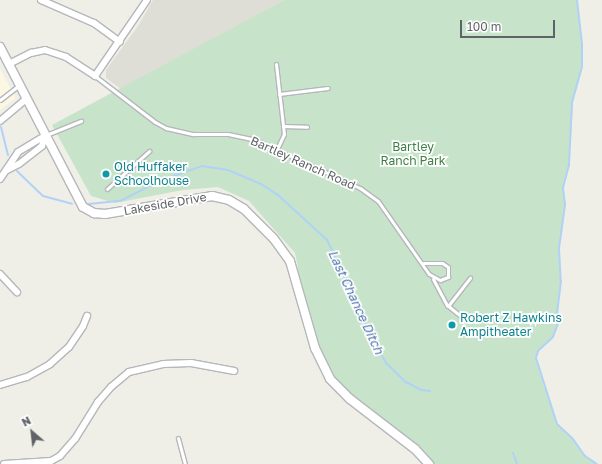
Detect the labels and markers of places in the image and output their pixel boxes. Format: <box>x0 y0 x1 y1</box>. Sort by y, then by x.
place label: Old Huffaker Schoolhouse <box>114 160 189 188</box>
marker: Old Huffaker Schoolhouse <box>101 169 111 179</box>
place label: Robert Z Hawkins Ampitheater <box>460 311 562 339</box>
marker: Robert Z Hawkins Ampitheater <box>447 320 457 330</box>

